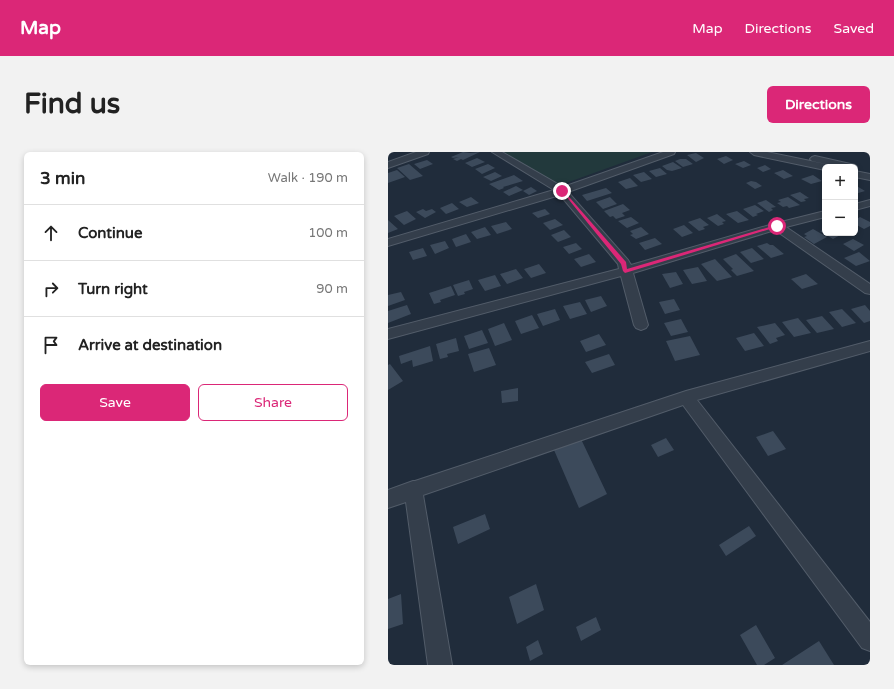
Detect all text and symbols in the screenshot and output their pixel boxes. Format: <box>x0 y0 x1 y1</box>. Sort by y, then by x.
text: Map <box>20 17 61 39</box>
text: Map <box>692 20 723 37</box>
text: Directions <box>745 20 812 37</box>
text: Saved <box>834 20 874 37</box>
button: Directions <box>767 86 870 123</box>
text: Find us <box>24 87 120 121</box>
map controls <box>822 164 858 236</box>
button: + <box>822 164 858 200</box>
text: 3 min <box>40 168 85 189</box>
text: Walk · 190 m <box>268 170 348 186</box>
route end <box>553 182 571 200</box>
button: − <box>822 200 858 236</box>
route start <box>768 217 786 235</box>
icon: ahead <box>40 222 62 244</box>
text: Continue <box>78 224 142 242</box>
text: 100 m <box>308 225 348 241</box>
icon: right <box>40 278 62 300</box>
text: Turn right <box>78 280 148 298</box>
text: 90 m <box>316 281 348 297</box>
icon: arrive <box>40 334 62 356</box>
text: Arrive at destination <box>78 336 222 354</box>
button: Save <box>40 384 190 421</box>
button: Share <box>198 384 348 421</box>

